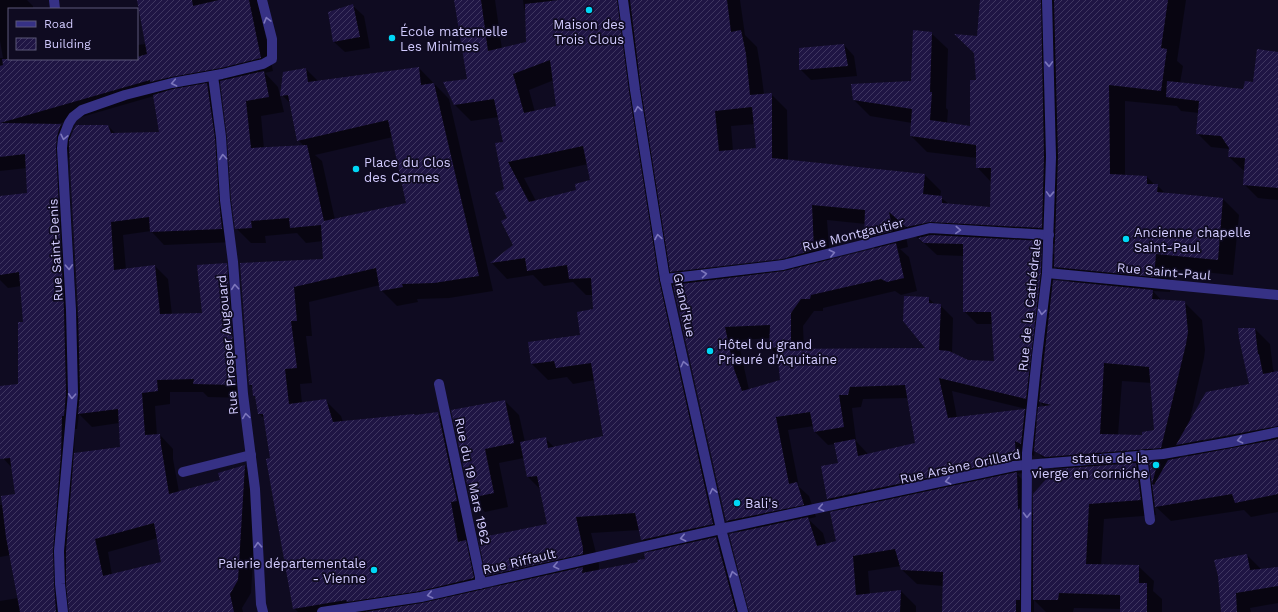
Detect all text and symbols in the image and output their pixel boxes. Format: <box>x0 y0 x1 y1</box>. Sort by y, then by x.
marker: Maison des Trois Clous <box>584 5 594 15</box>
legend <box>8 8 138 60</box>
one-way arrow <box>263 16 272 23</box>
text: Road <box>44 17 73 31</box>
place label: Maison des Trois Clous <box>553 17 625 47</box>
place label: École maternelle Les Minimes <box>400 23 508 54</box>
marker: École maternelle Les Minimes <box>387 33 397 43</box>
text: Building <box>44 37 91 51</box>
one-way arrow <box>1045 61 1054 67</box>
one-way arrow <box>171 78 178 87</box>
one-way arrow <box>634 106 643 112</box>
one-way arrow <box>60 134 68 140</box>
one-way arrow <box>218 154 227 160</box>
place label: Place du Clos des Carmes <box>364 155 451 185</box>
marker: Place du Clos des Carmes <box>351 164 361 174</box>
one-way arrow <box>1046 191 1054 197</box>
street label: Rue Saint-Denis <box>45 198 66 302</box>
street label: Rue Montgautier <box>801 215 906 254</box>
one-way arrow <box>955 225 961 234</box>
place label: Ancienne chapelle Saint-Paul <box>1134 225 1251 255</box>
one-way arrow <box>654 234 663 240</box>
marker: Ancienne chapelle Saint-Paul <box>1121 234 1131 244</box>
street label: Rue de la Cathédrale <box>1015 238 1044 372</box>
one-way arrow <box>828 249 835 258</box>
street label: Rue Saint-Paul <box>1116 260 1212 283</box>
one-way arrow <box>64 264 73 270</box>
one-way arrow <box>701 270 707 279</box>
street label: Grand'Rue <box>670 272 699 339</box>
street label: Rue Prosper Augouard <box>214 274 241 416</box>
one-way arrow <box>230 284 239 290</box>
one-way arrow <box>1038 309 1047 315</box>
place label: Hôtel du grand Prieuré d'Aquitaine <box>718 337 837 367</box>
marker: Hôtel du grand Prieuré d'Aquitaine <box>705 346 715 356</box>
one-way arrow <box>681 361 689 368</box>
one-way arrow <box>68 393 77 399</box>
one-way arrow <box>242 413 251 419</box>
street label: Rue du 19 Mars 1962 <box>452 416 493 546</box>
one-way arrow <box>1237 436 1243 444</box>
street label: Rue Arsène Orillard <box>898 446 1022 487</box>
place label: statue de la vierge en corniche <box>1032 451 1149 481</box>
marker: statue de la vierge en corniche <box>1151 460 1161 470</box>
one-way arrow <box>944 476 951 484</box>
one-way arrow <box>709 488 717 494</box>
place label: Bali's <box>745 496 778 511</box>
marker: Bali's <box>732 498 742 508</box>
one-way arrow <box>817 504 824 512</box>
one-way arrow <box>1023 512 1031 518</box>
one-way arrow <box>680 533 686 541</box>
one-way arrow <box>254 542 263 548</box>
street label: Rue Riffault <box>481 546 558 577</box>
place label: Paierie départementale - Vienne <box>218 556 366 586</box>
one-way arrow <box>553 562 560 570</box>
marker: Paierie départementale - Vienne <box>369 565 379 575</box>
one-way arrow <box>729 571 738 578</box>
one-way arrow <box>426 590 433 598</box>

